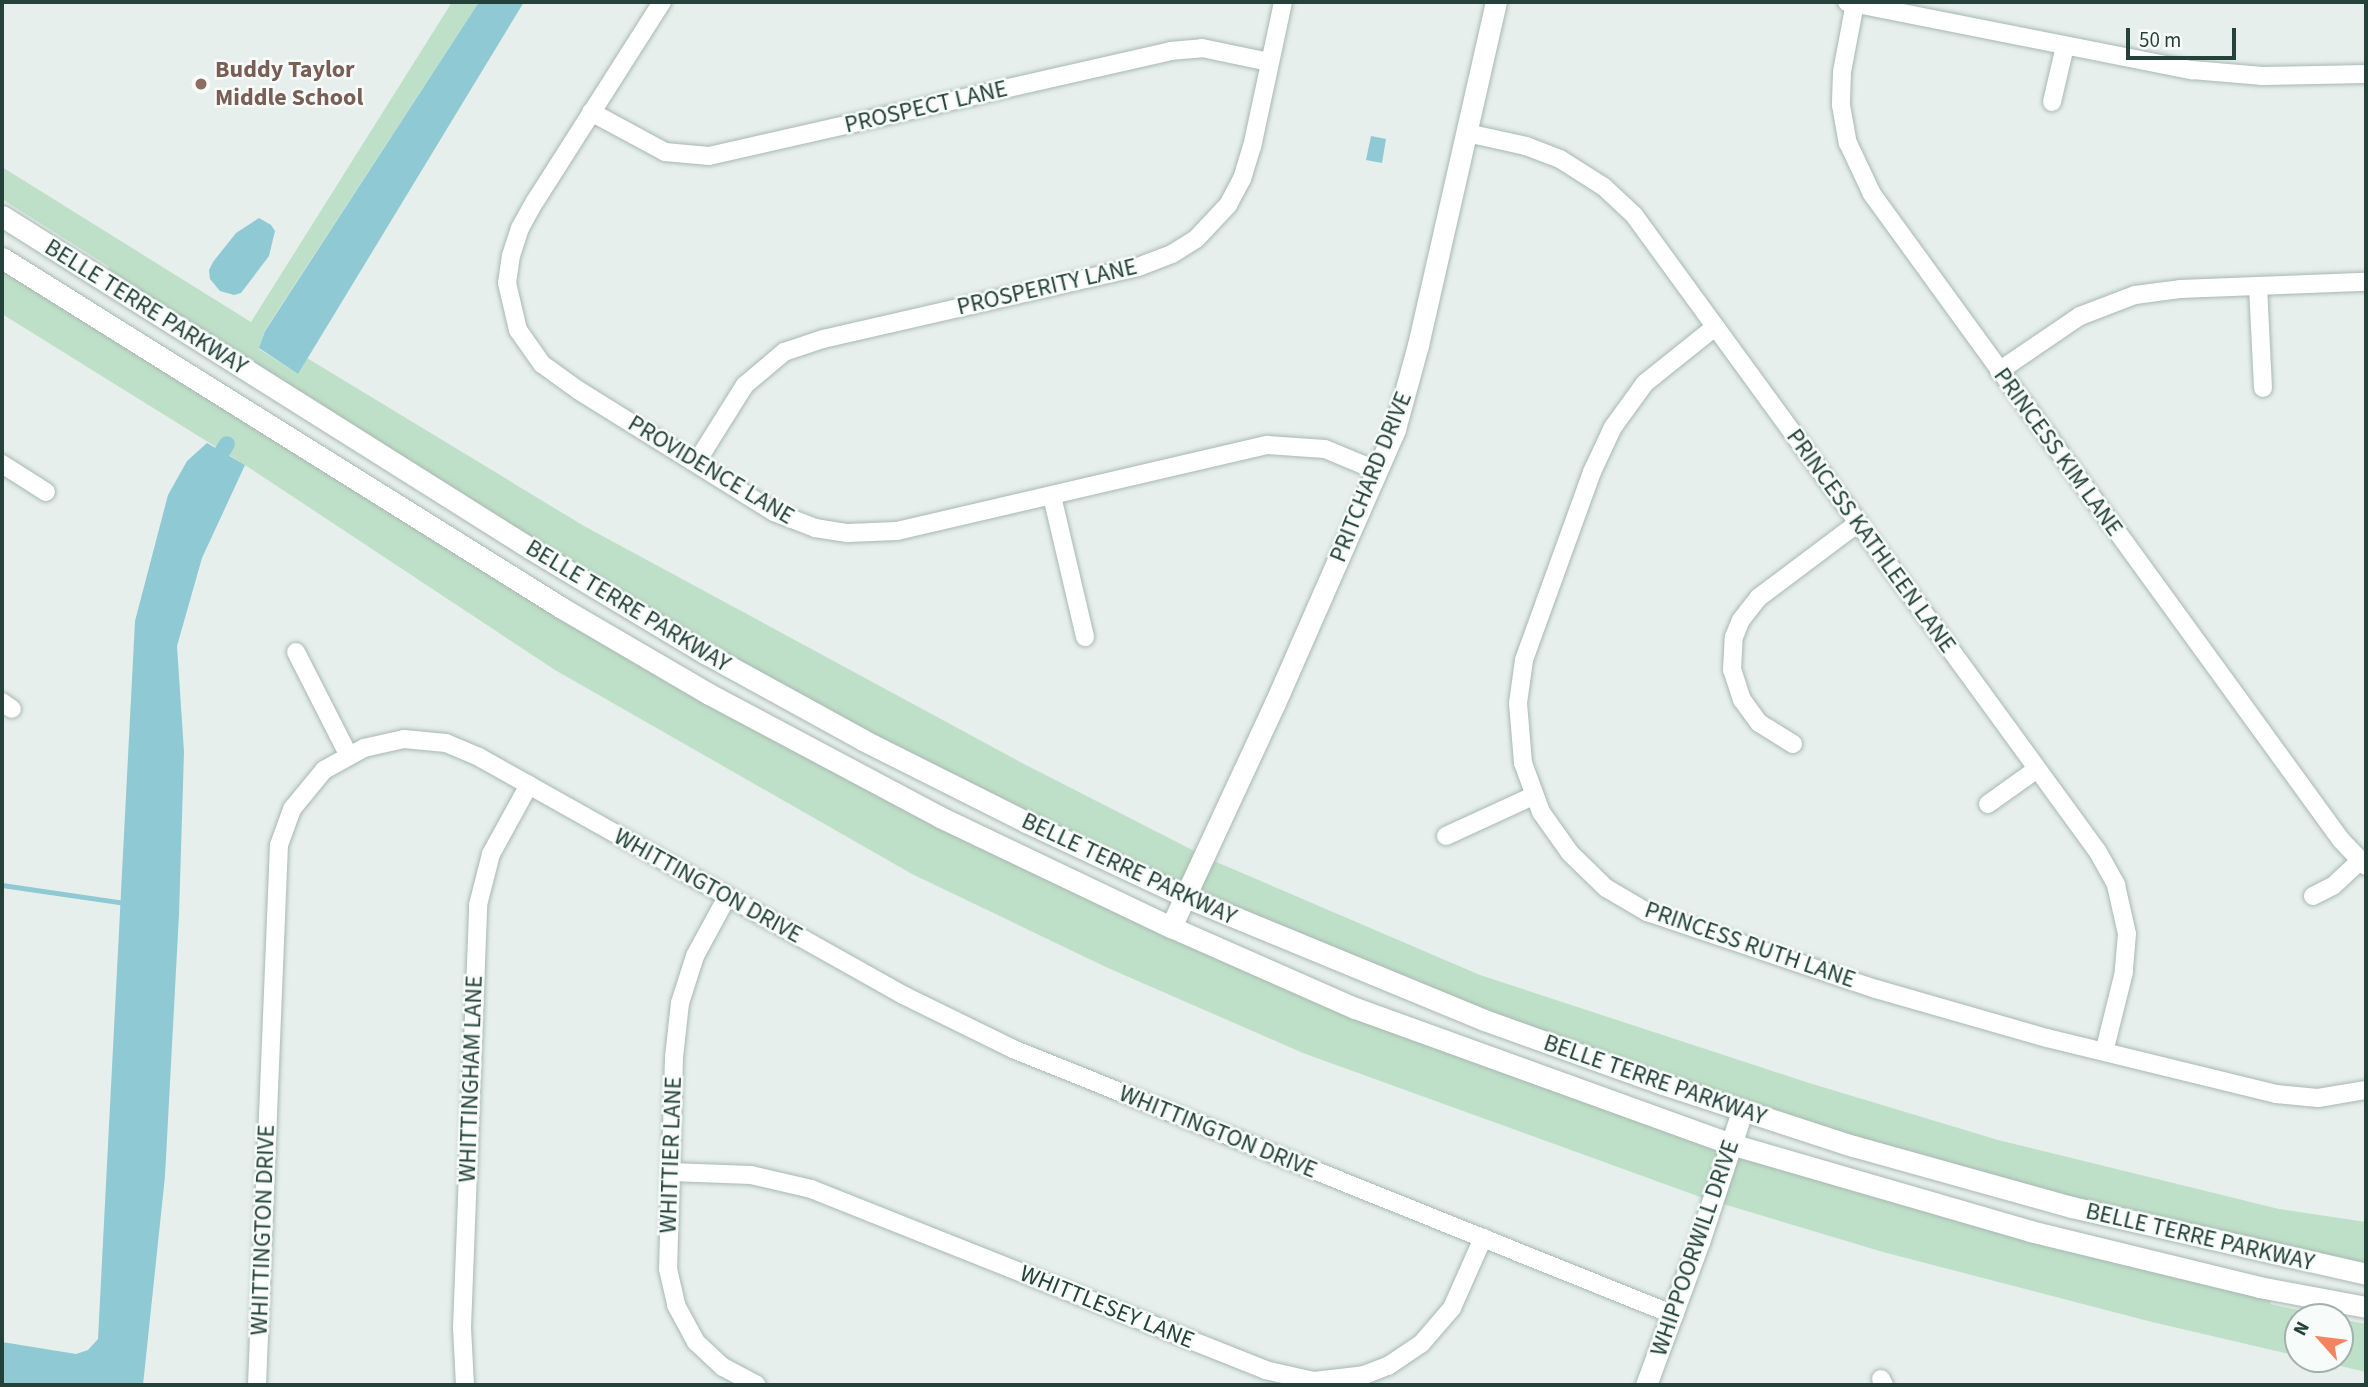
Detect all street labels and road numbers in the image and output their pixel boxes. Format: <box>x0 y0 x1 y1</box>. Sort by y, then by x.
street label: PROSPECT LANE <box>842 74 1010 140</box>
street label: BELLE TERRE PARKWAY <box>39 233 253 381</box>
street label: PROSPERITY LANE <box>954 252 1140 322</box>
street label: PRINCESS KIM LANE <box>1987 362 2129 542</box>
street label: PRITCHARD DRIVE <box>1324 388 1418 566</box>
street label: PROVIDENCE LANE <box>623 409 799 531</box>
street label: PRINCESS KATHLEEN LANE <box>1780 423 1962 659</box>
street label: BELLE TERRE PARKWAY <box>520 533 736 679</box>
street label: BELLE TERRE PARKWAY <box>1017 807 1241 931</box>
street label: WHITTINGTON DRIVE <box>609 822 807 950</box>
street label: PRINCESS RUTH LANE <box>1641 895 1859 995</box>
street label: WHITTINGHAM LANE <box>453 975 489 1183</box>
street label: BELLE TERRE PARKWAY <box>1540 1028 1770 1132</box>
street label: WHITTIER LANE <box>654 1076 688 1234</box>
street label: WHITTINGTON DRIVE <box>1115 1079 1321 1185</box>
street label: WHITTINGTON DRIVE <box>245 1124 281 1336</box>
street label: WHIPPOORWILL DRIVE <box>1644 1136 1746 1360</box>
street label: BELLE TERRE PARKWAY <box>2083 1197 2317 1277</box>
street label: WHITTLESEY LANE <box>1016 1259 1198 1355</box>

